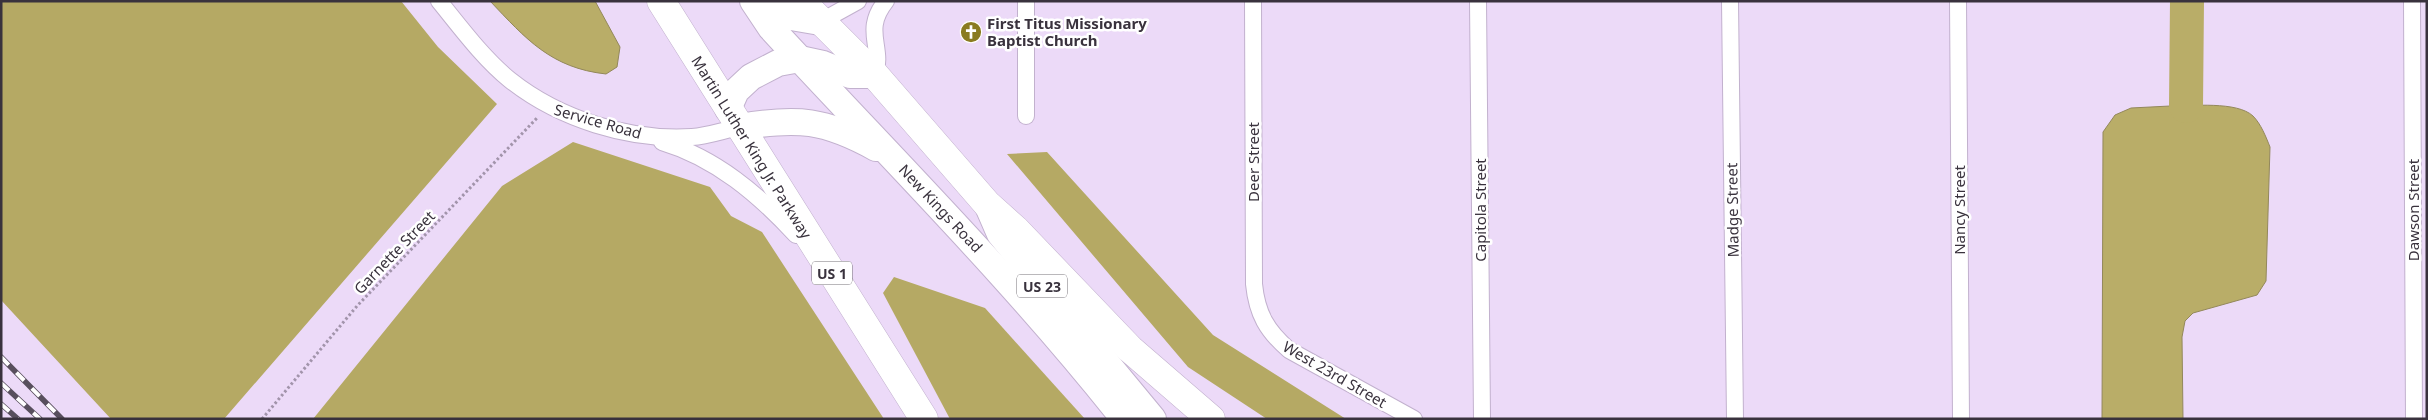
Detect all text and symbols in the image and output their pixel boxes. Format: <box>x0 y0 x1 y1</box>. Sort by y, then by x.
place label: First Titus Missionary Baptist Church <box>987 13 1147 50</box>
church icon: First Titus Missionary Baptist Church <box>959 20 983 44</box>
street label: Martin Luther King Jr. Parkway <box>687 52 817 242</box>
street label: Service Road <box>552 99 644 143</box>
street label: Deer Street <box>1243 121 1263 202</box>
street label: Capitola Street <box>1470 158 1490 262</box>
street label: Dawson Street <box>2403 158 2423 261</box>
street label: New Kings Road <box>895 159 987 257</box>
street label: Madge Street <box>1721 162 1743 258</box>
street label: Nancy Street <box>1949 165 1969 255</box>
street label: Garnette Street <box>349 206 439 298</box>
road number: US 1 <box>812 262 852 284</box>
road number: US 23 <box>1017 274 1067 298</box>
street label: West 23rd Street <box>1279 336 1391 412</box>

